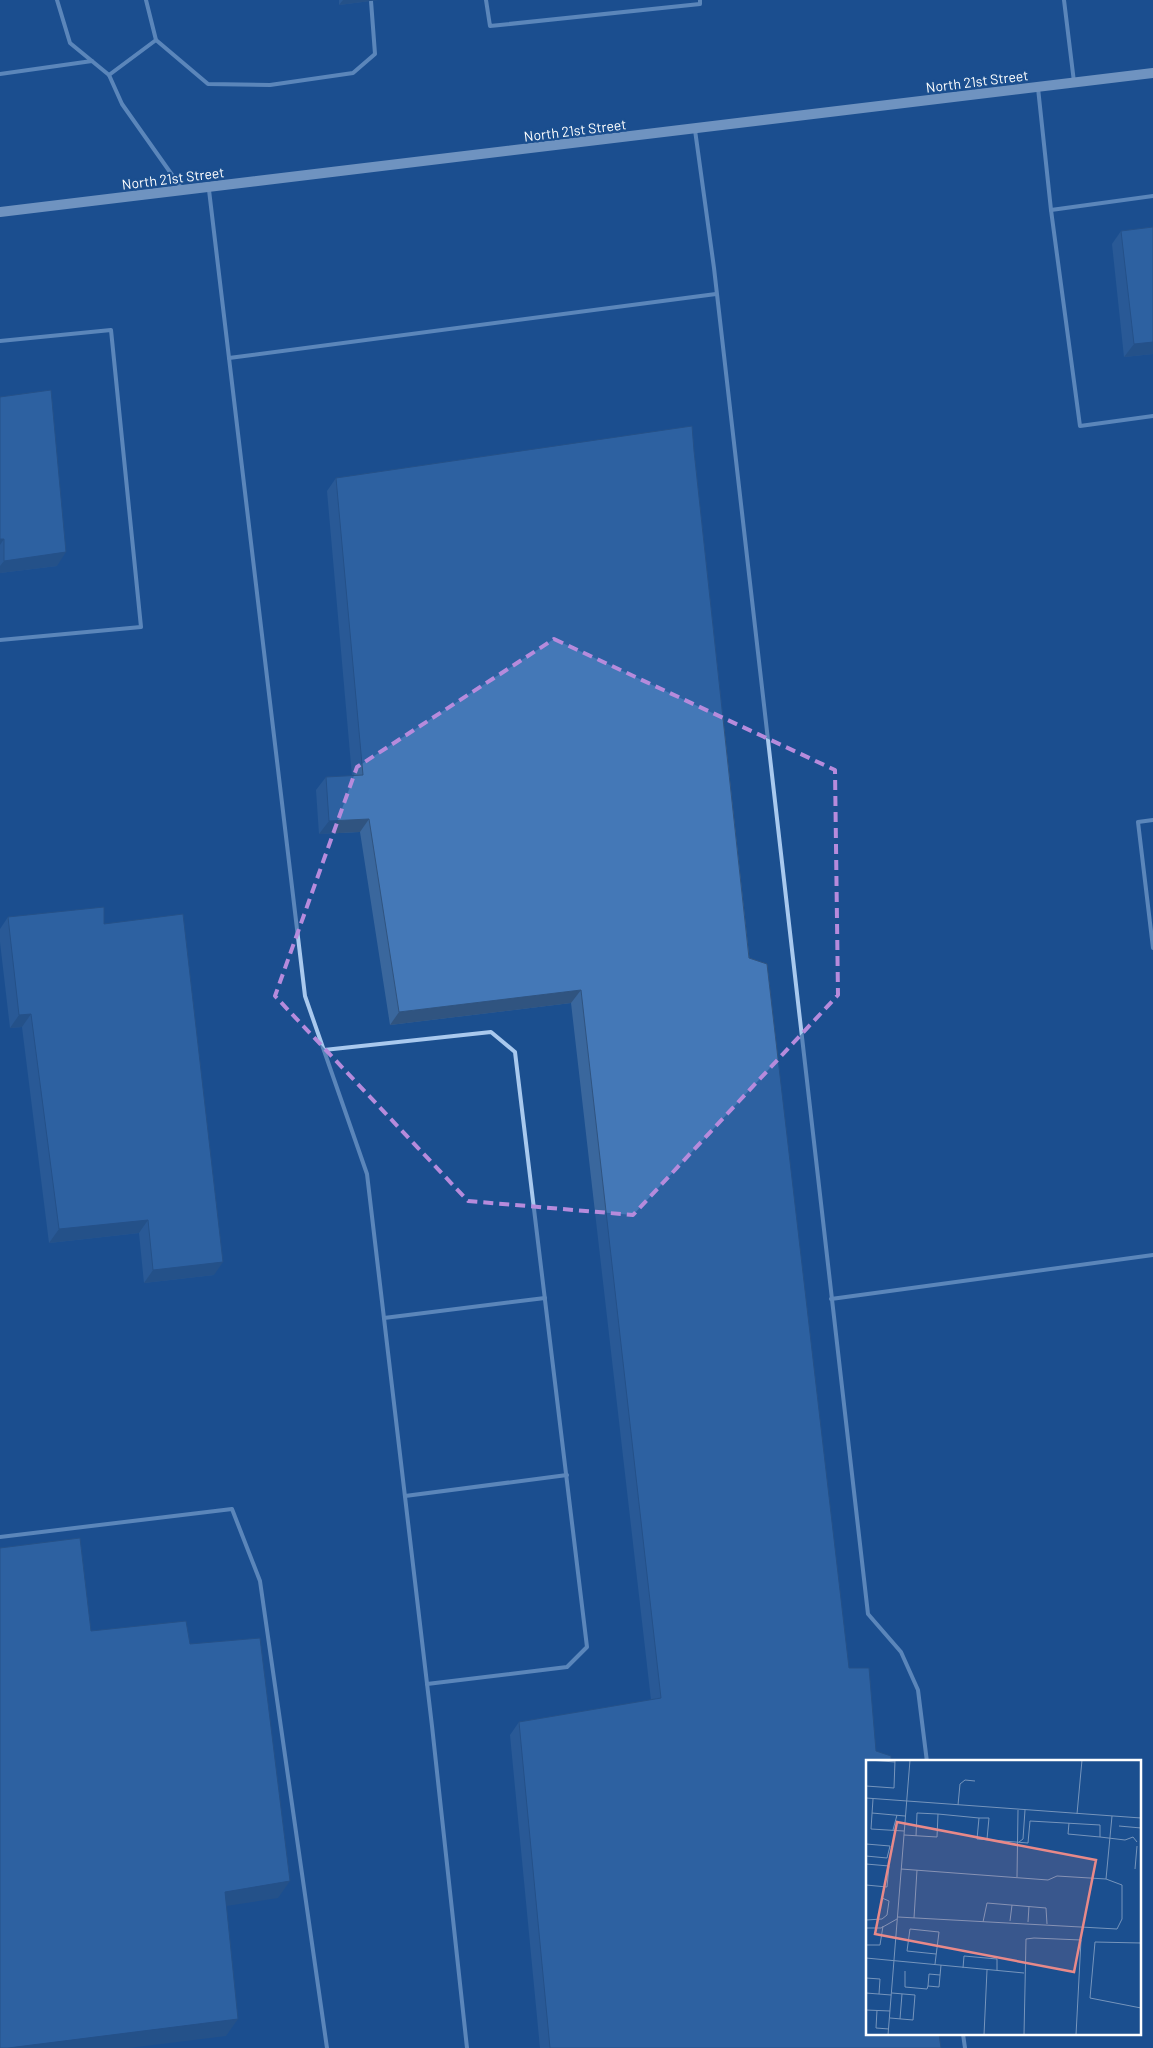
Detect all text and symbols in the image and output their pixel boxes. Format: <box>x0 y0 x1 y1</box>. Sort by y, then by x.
street label: North 21st Street <box>925 66 1029 96</box>
street label: North 21st Street <box>523 115 627 145</box>
street label: North 21st Street <box>121 163 225 193</box>
inset map <box>866 1760 1140 2036</box>

